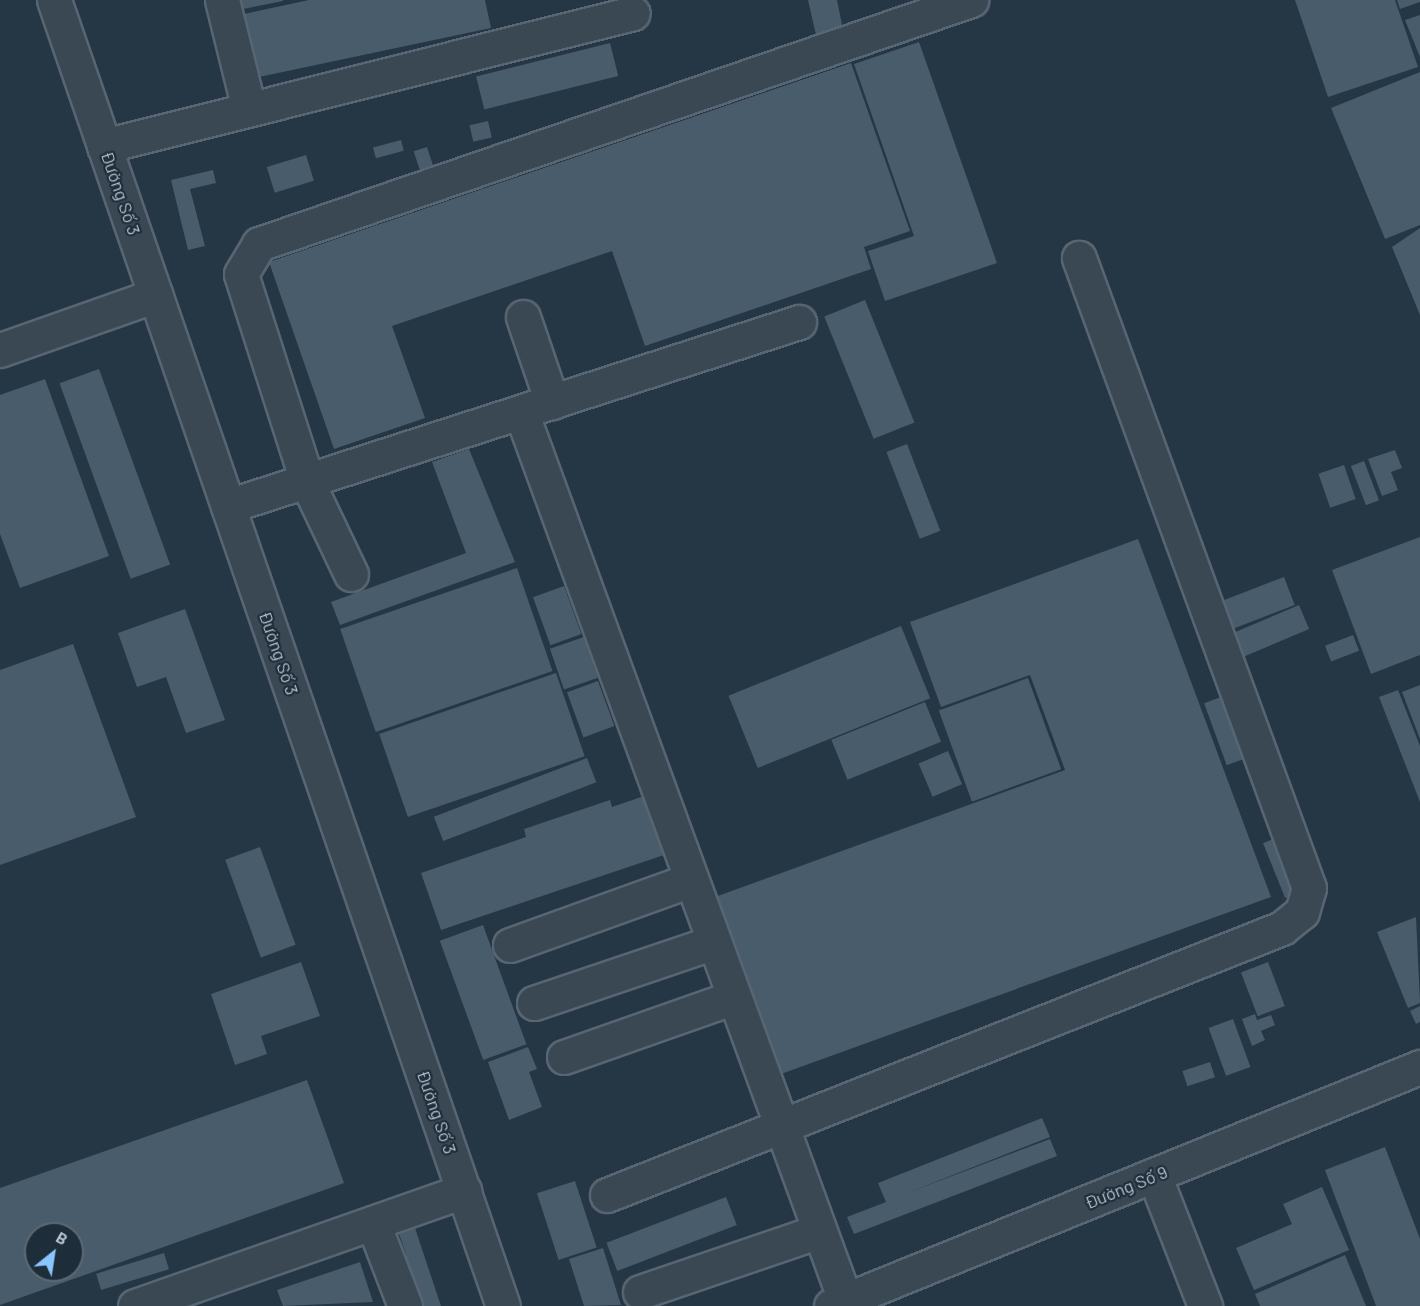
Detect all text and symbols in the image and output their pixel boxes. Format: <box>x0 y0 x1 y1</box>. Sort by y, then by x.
street label: Đường Số 3 <box>97 148 145 238</box>
street label: Đường Số 3 <box>255 608 303 698</box>
street label: Đường Số 3 <box>413 1067 461 1157</box>
street label: Đường Số 9 <box>1081 1161 1171 1213</box>
north arrow <box>24 1222 84 1282</box>
text: B <box>53 1227 71 1248</box>

